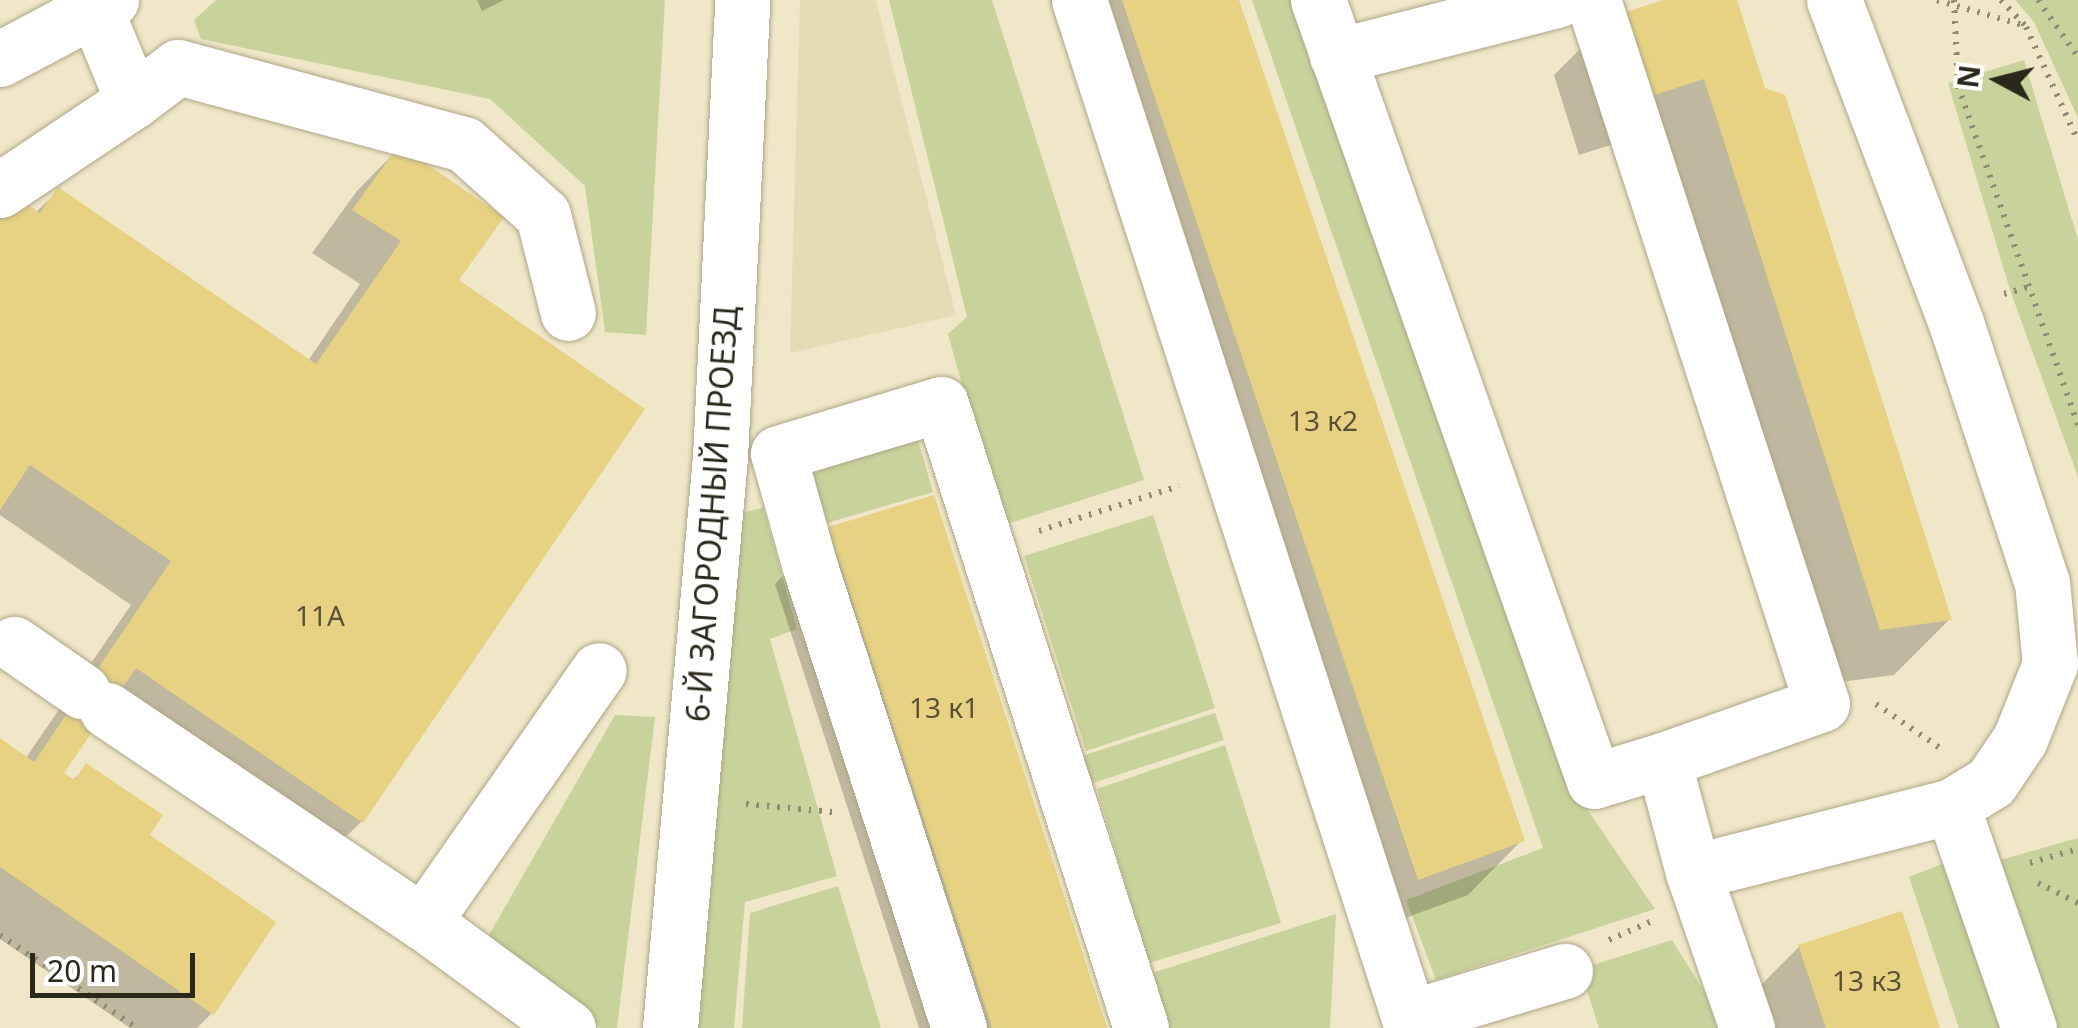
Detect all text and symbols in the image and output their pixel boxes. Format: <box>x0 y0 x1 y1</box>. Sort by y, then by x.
north arrow <box>1948 30 2048 130</box>
text: N <box>1948 63 1988 90</box>
street label: 6-Й ЗАГОРОДНЫЙ ПРОЕЗД <box>678 305 746 723</box>
house number: 13 к2 <box>1288 403 1358 437</box>
house number: 11А <box>295 598 345 632</box>
house number: 13 к1 <box>909 690 979 724</box>
scale bar <box>35 933 200 995</box>
text: 20 m <box>47 950 117 991</box>
house number: 13 к3 <box>1832 963 1902 997</box>

